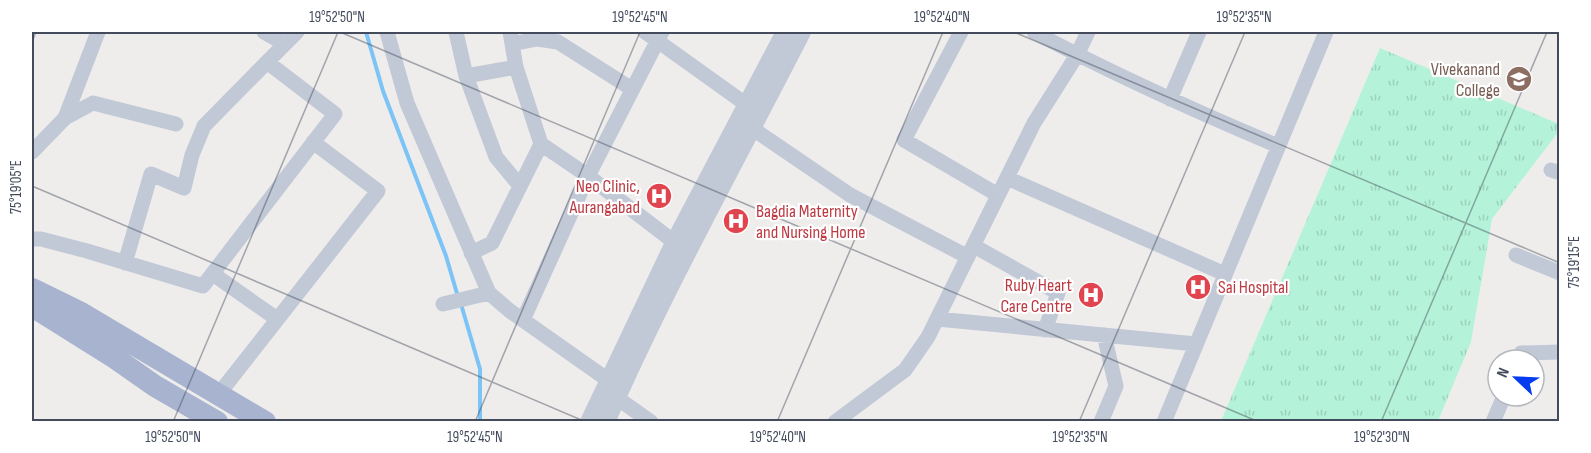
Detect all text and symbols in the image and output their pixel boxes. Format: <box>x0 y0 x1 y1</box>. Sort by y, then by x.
text: 19°52'50"N <box>309 8 365 27</box>
text: 19°52'45"N <box>612 8 668 27</box>
text: 19°52'40"N <box>914 8 970 27</box>
text: 19°52'35"N <box>1216 8 1272 27</box>
place label: Vivekanand College <box>1431 59 1500 101</box>
school or university icon: Vivekanand College <box>1504 64 1534 94</box>
text: 75°19'05"E <box>7 160 26 214</box>
place label: Neo Clinic, Aurangabad <box>568 176 640 218</box>
hospital icon: Neo Clinic, Aurangabad <box>644 181 674 211</box>
place label: Bagdia Maternity and Nursing Home <box>756 201 866 243</box>
hospital icon: Bagdia Maternity and Nursing Home <box>721 206 751 236</box>
text: 75°19'15"E <box>1565 236 1584 288</box>
hospital icon: Sai Hospital <box>1183 272 1213 302</box>
place label: Ruby Heart Care Centre <box>1000 275 1072 317</box>
place label: Sai Hospital <box>1218 277 1288 298</box>
hospital icon: Ruby Heart Care Centre <box>1076 280 1106 310</box>
north arrow <box>1486 348 1546 408</box>
text: N <box>1493 365 1514 380</box>
text: 19°52'50"N <box>145 428 201 447</box>
text: 19°52'45"N <box>447 428 503 447</box>
text: 19°52'40"N <box>750 428 806 447</box>
text: 19°52'35"N <box>1052 428 1108 447</box>
text: 19°52'30"N <box>1354 428 1410 447</box>

